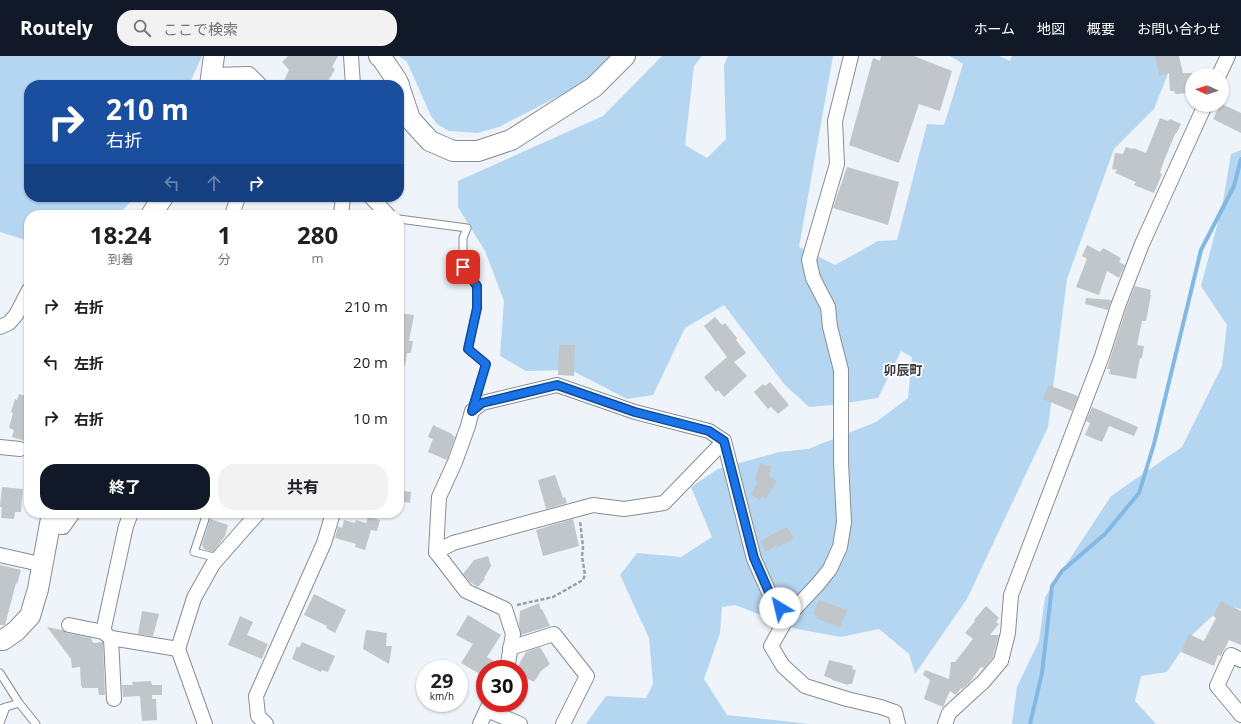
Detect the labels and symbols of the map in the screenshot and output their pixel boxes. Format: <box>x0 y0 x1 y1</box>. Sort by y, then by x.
north arrow <box>1185 68 1229 112</box>
pin <box>446 250 480 284</box>
district label: 卯辰町 <box>883 361 923 379</box>
position arrow <box>759 587 801 629</box>
speed limit sign: 30 <box>476 660 528 712</box>

